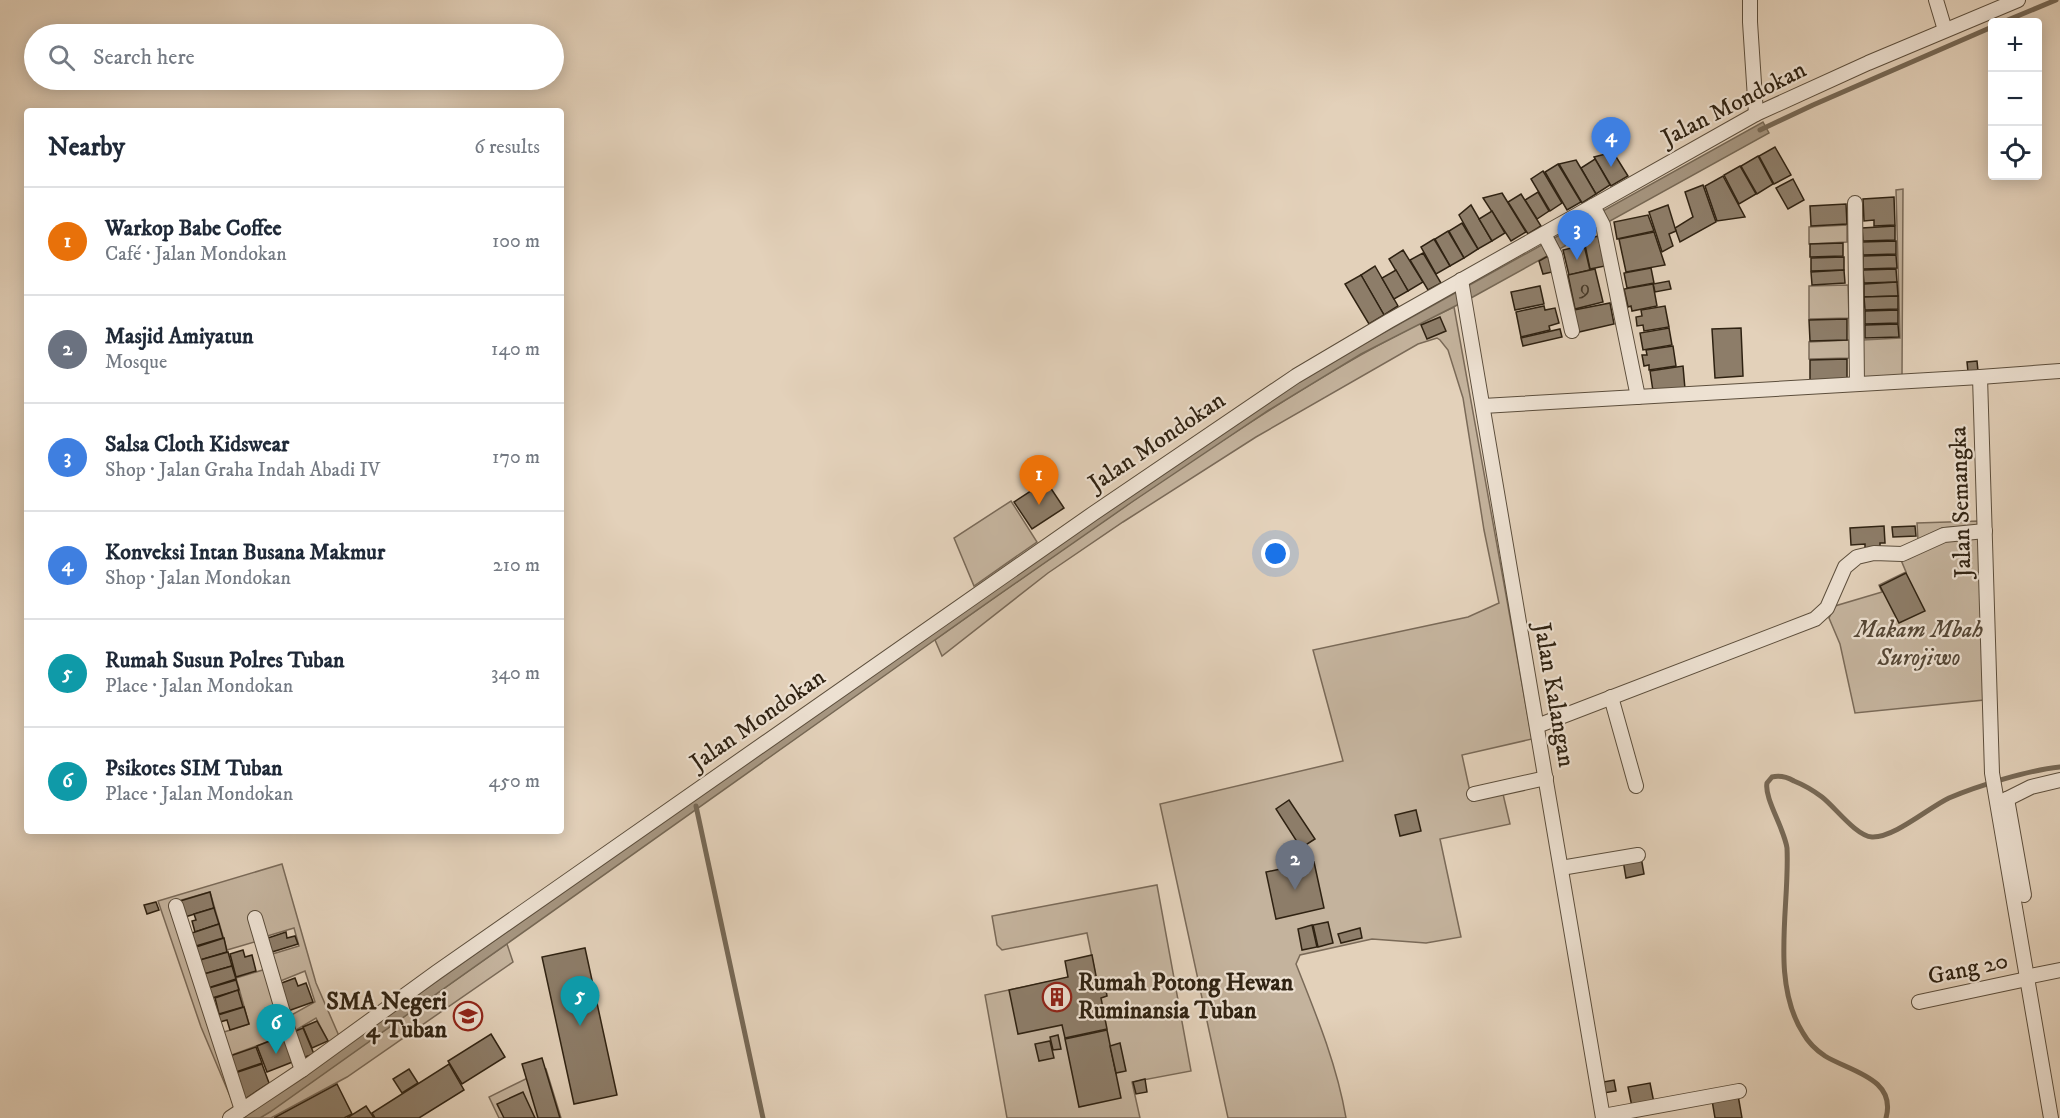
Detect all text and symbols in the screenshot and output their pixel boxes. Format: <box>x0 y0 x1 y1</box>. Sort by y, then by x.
map controls <box>1988 18 2042 180</box>
button: + <box>1988 18 2042 72</box>
search box <box>24 24 564 90</box>
icon: search <box>45 41 78 74</box>
text: Search here <box>93 44 195 71</box>
street label: Jalan Mondokan <box>1655 54 1812 154</box>
button: − <box>1988 72 2042 126</box>
pin: 4 <box>1592 118 1630 167</box>
button: locate <box>1988 126 2042 180</box>
text: Nearby <box>48 131 125 164</box>
text: 6 results <box>474 135 540 160</box>
pin: 3 <box>1558 210 1596 260</box>
text: Warkop Babe Coffee <box>105 215 282 242</box>
text: 1 <box>64 229 71 254</box>
text: 100 m <box>492 229 540 254</box>
text: Café · Jalan Mondokan <box>105 242 287 267</box>
house number: 9 <box>1579 276 1590 302</box>
text: Masjid Amiyatun <box>105 323 254 350</box>
text: 2 <box>63 337 72 362</box>
text: 140 m <box>491 337 540 362</box>
text: Mosque <box>105 350 167 375</box>
street label: Jalan Mondokan <box>1081 385 1231 500</box>
street label: Jalan Semangka <box>1943 425 1979 580</box>
text: Salsa Cloth Kidswear <box>105 431 289 458</box>
text: 3 <box>64 445 71 470</box>
text: 170 m <box>492 445 540 470</box>
pin: 1 <box>1020 456 1058 505</box>
text: Shop · Jalan Graha Indah Abadi IV <box>105 458 380 483</box>
text: Konveksi Intan Busana Makmur <box>105 539 385 566</box>
your location <box>1261 539 1290 568</box>
text: 4 <box>62 553 73 578</box>
text: 210 m <box>493 553 540 578</box>
text: Shop · Jalan Mondokan <box>105 566 291 591</box>
park label: Makam Mbah Surojiwo <box>1853 615 1983 673</box>
street label: Jalan Kalangan <box>1526 619 1582 770</box>
text: Rumah Susun Polres Tuban <box>105 647 344 674</box>
text: 5 <box>63 661 72 686</box>
text: 340 m <box>491 661 540 686</box>
street label: Jalan Mondokan <box>683 662 832 779</box>
text: Place · Jalan Mondokan <box>105 674 293 699</box>
text: Psikotes SIM Tuban <box>105 755 282 782</box>
text: 6 <box>62 769 73 794</box>
text: 450 m <box>489 769 540 794</box>
text: Place · Jalan Mondokan <box>105 782 293 807</box>
pin: 2 <box>1276 840 1314 890</box>
street label: Gang 20 <box>1925 946 2011 992</box>
place label: Rumah Potong Hewan Ruminansia Tuban <box>1078 968 1294 1026</box>
pin: 5 <box>560 976 600 1026</box>
building icon: Rumah Potong Hewan Ruminansia Tuban <box>1041 981 1073 1013</box>
place label: SMA Negeri 4 Tuban <box>326 987 447 1045</box>
school or university icon: SMA Negeri 4 Tuban <box>452 1000 484 1032</box>
pin: 6 <box>256 1004 296 1054</box>

